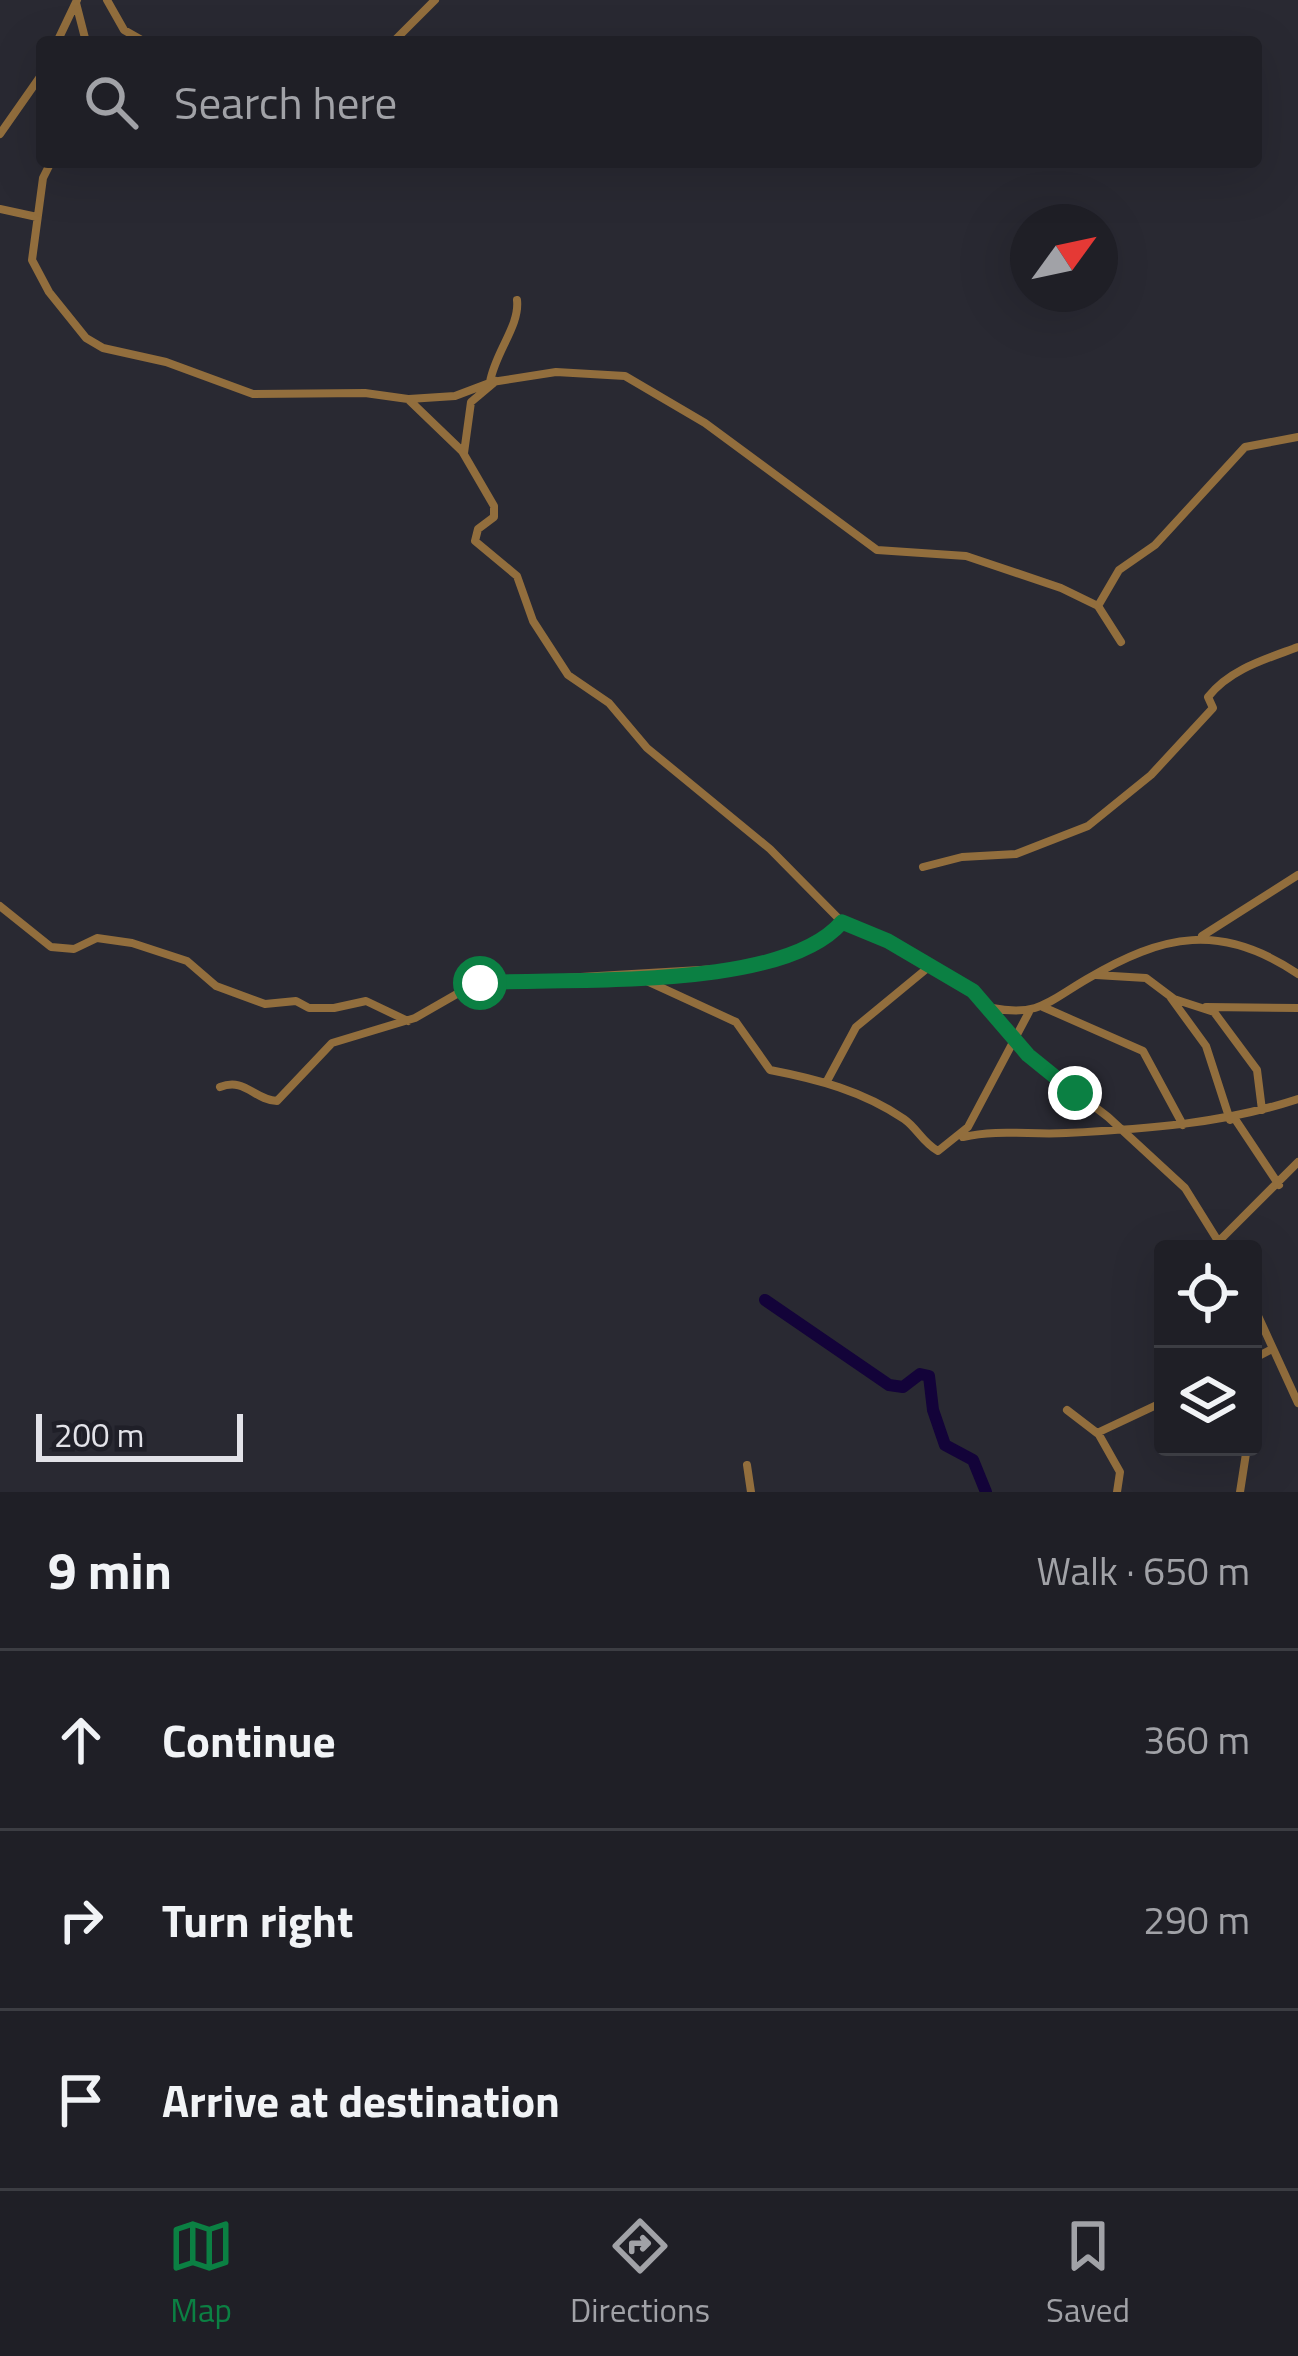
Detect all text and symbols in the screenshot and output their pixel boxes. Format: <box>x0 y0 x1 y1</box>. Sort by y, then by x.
search box <box>36 36 1262 168</box>
text: Search here <box>174 68 397 136</box>
icon: search <box>78 69 144 135</box>
north arrow <box>1010 204 1118 312</box>
route start <box>453 956 507 1010</box>
route end <box>1048 1066 1102 1120</box>
map controls <box>1154 1240 1262 1456</box>
button: locate <box>1154 1240 1262 1348</box>
button: layers <box>1154 1348 1262 1456</box>
scale bar <box>36 1408 243 1461</box>
text: 200 m <box>54 1410 144 1460</box>
text: 9 min <box>48 1531 172 1609</box>
text: Walk · 650 m <box>1036 1541 1250 1600</box>
text: Continue <box>162 1706 336 1774</box>
icon: ahead <box>48 1707 114 1773</box>
text: 360 m <box>1143 1710 1250 1769</box>
text: Turn right <box>162 1886 353 1954</box>
icon: right <box>48 1887 114 1953</box>
text: 290 m <box>1143 1890 1250 1949</box>
text: Arrive at destination <box>162 2066 560 2134</box>
icon: arrive <box>48 2067 114 2133</box>
tab: Map <box>168 2213 234 2335</box>
tab: Directions <box>570 2213 710 2335</box>
tab: Saved <box>1046 2213 1130 2335</box>

